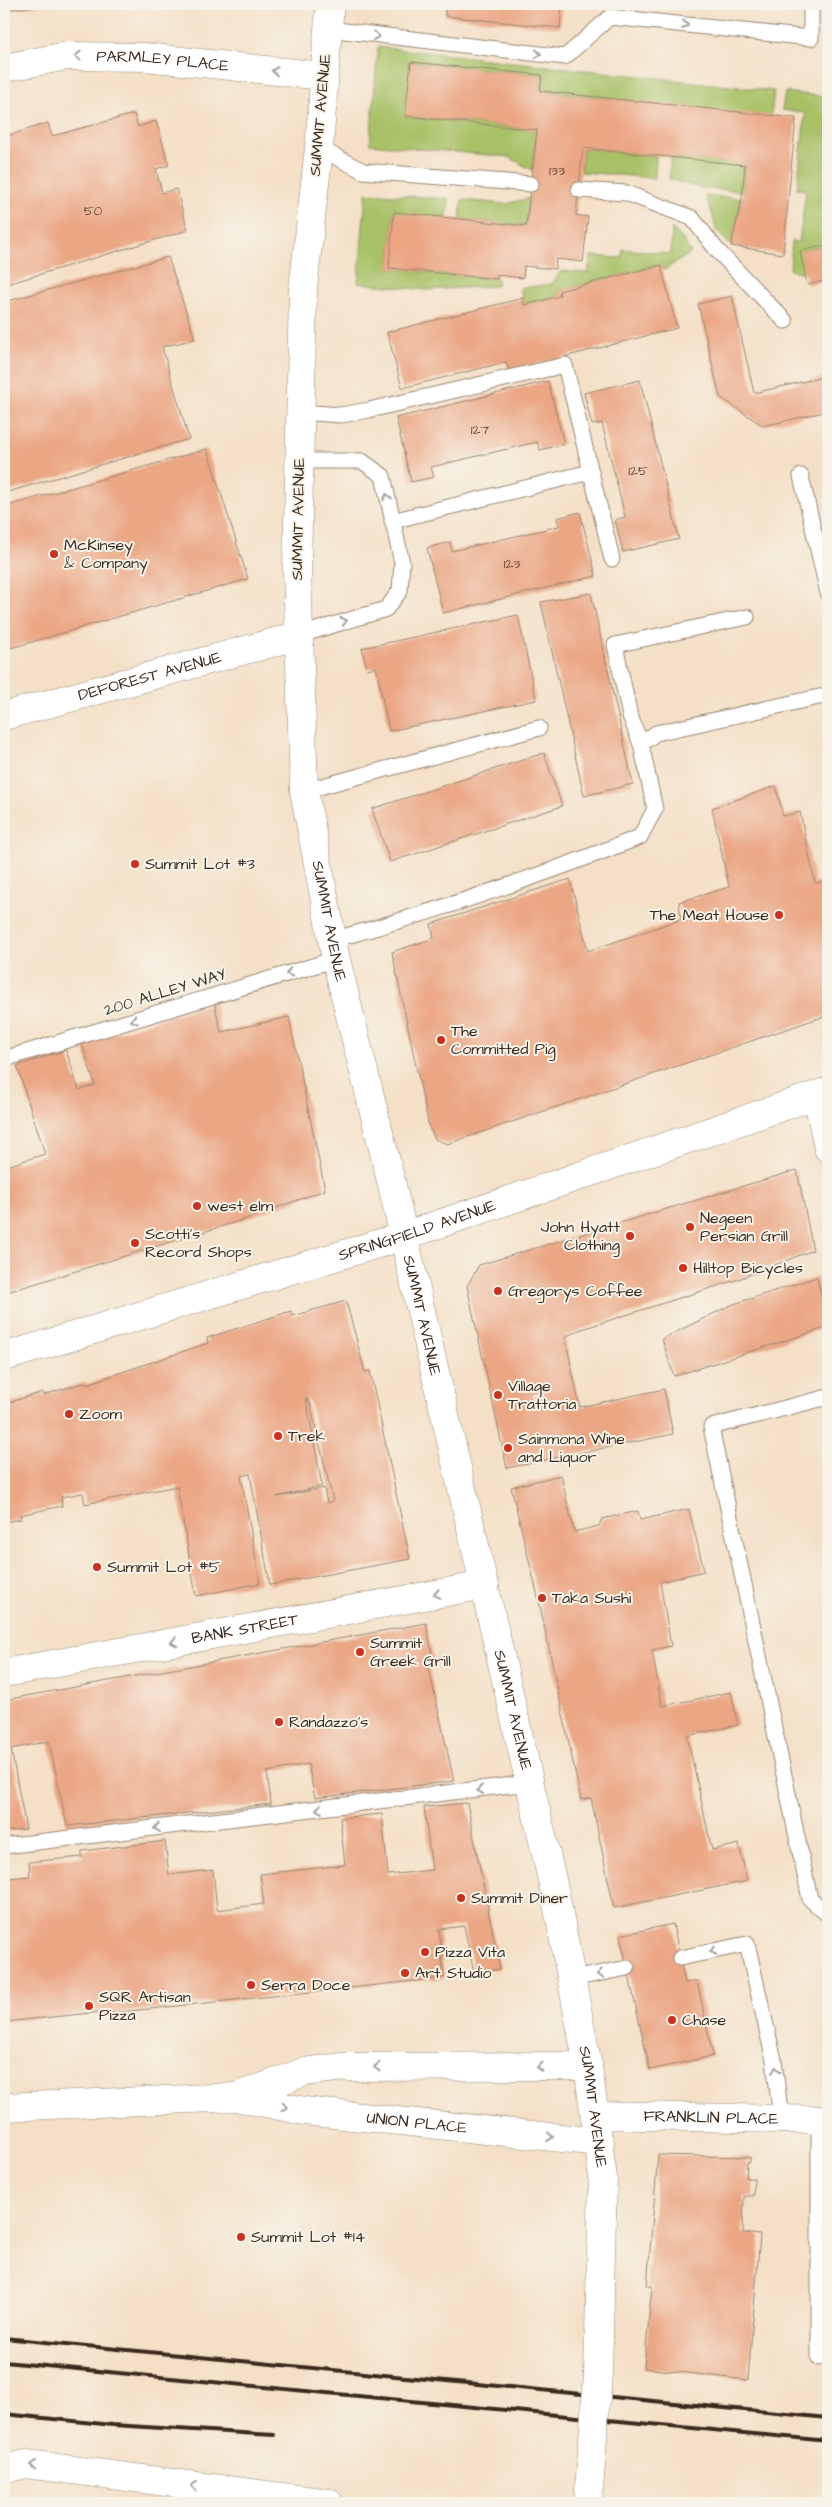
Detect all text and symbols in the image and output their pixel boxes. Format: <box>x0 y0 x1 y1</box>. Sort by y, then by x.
one-way arrow <box>681 19 689 30</box>
one-way arrow <box>372 30 380 41</box>
street label: PARMLEY PLACE <box>96 45 231 77</box>
one-way arrow <box>534 48 542 59</box>
one-way arrow <box>74 51 82 61</box>
street label: SUMMIT AVENUE <box>304 52 336 177</box>
one-way arrow <box>270 66 278 77</box>
house number: 133 <box>549 161 565 181</box>
house number: 50 <box>84 201 103 221</box>
house number: 127 <box>471 420 490 440</box>
street label: SUMMIT AVENUE <box>286 457 310 581</box>
house number: 125 <box>628 461 648 481</box>
one-way arrow <box>382 493 393 502</box>
place label: McKinsey & Company <box>64 534 148 575</box>
marker: McKinsey & Company <box>48 548 60 560</box>
house number: 123 <box>504 554 520 574</box>
one-way arrow <box>339 617 347 627</box>
street label: DEFOREST AVENUE <box>76 646 224 706</box>
place label: Summit Lot #3 <box>145 853 255 875</box>
marker: Summit Lot #3 <box>129 858 141 870</box>
street label: SUMMIT AVENUE <box>307 859 352 984</box>
place label: The Meat House <box>650 904 769 926</box>
marker: The Meat House <box>773 909 785 921</box>
street label: 200 ALLEY WAY <box>101 963 229 1021</box>
one-way arrow <box>286 967 294 977</box>
one-way arrow <box>130 1014 138 1024</box>
place label: The Committed Pig <box>451 1020 556 1061</box>
marker: The Committed Pig <box>435 1034 447 1046</box>
street label: SPRINGFIELD AVENUE <box>336 1194 499 1266</box>
place label: west elm <box>207 1195 274 1217</box>
marker: west elm <box>191 1200 203 1212</box>
place label: Negeen Persian Grill <box>700 1207 788 1247</box>
place label: John Hyatt Clothing <box>541 1216 621 1257</box>
marker: Negeen Persian Grill <box>684 1221 696 1233</box>
place label: Scotti's Record Shops <box>145 1223 252 1263</box>
marker: John Hyatt Clothing <box>624 1230 636 1242</box>
marker: Scotti's Record Shops <box>129 1237 141 1249</box>
street label: SUMMIT AVENUE <box>397 1253 447 1378</box>
place label: Hilltop Bicycles <box>693 1257 803 1280</box>
marker: Hilltop Bicycles <box>677 1262 689 1274</box>
place label: Gregorys Coffee <box>508 1280 643 1303</box>
marker: Gregorys Coffee <box>492 1285 504 1297</box>
place label: Village Trattoria <box>508 1375 576 1415</box>
marker: Village Trattoria <box>492 1389 504 1401</box>
place label: Zoom <box>79 1403 123 1425</box>
marker: Zoom <box>63 1408 75 1420</box>
place label: Trek <box>288 1425 325 1447</box>
place label: Sainmona Wine and Liquor <box>518 1428 625 1468</box>
marker: Trek <box>272 1430 284 1442</box>
marker: Sainmona Wine and Liquor <box>502 1442 514 1454</box>
place label: Summit Lot #5 <box>107 1556 221 1578</box>
marker: Summit Lot #5 <box>91 1561 103 1573</box>
place label: Taka Sushi <box>552 1587 632 1609</box>
one-way arrow <box>433 1588 442 1598</box>
marker: Taka Sushi <box>536 1592 548 1604</box>
street label: BANK STREET <box>190 1608 300 1649</box>
place label: Summit Greek Grill <box>370 1632 451 1672</box>
one-way arrow <box>170 1636 179 1647</box>
marker: Summit Greek Grill <box>354 1646 366 1658</box>
street label: SUMMIT AVENUE <box>488 1648 537 1773</box>
place label: Randazzo's <box>289 1711 368 1733</box>
marker: Randazzo's <box>273 1716 285 1728</box>
one-way arrow <box>476 1784 484 1795</box>
one-way arrow <box>314 1803 322 1814</box>
one-way arrow <box>153 1822 161 1833</box>
place label: Summit Diner <box>471 1887 568 1909</box>
marker: Summit Diner <box>455 1892 467 1904</box>
place label: Pizza Vita <box>435 1941 505 1963</box>
one-way arrow <box>709 1945 718 1956</box>
marker: Pizza Vita <box>419 1946 431 1958</box>
place label: Art Studio <box>415 1962 491 1984</box>
marker: Art Studio <box>399 1967 411 1979</box>
one-way arrow <box>595 1968 604 1978</box>
place label: Serra Doce <box>261 1974 351 1996</box>
marker: Serra Doce <box>245 1979 257 1991</box>
place label: SQR Artisan Pizza <box>99 1986 191 2026</box>
marker: SQR Artisan Pizza <box>83 2000 95 2012</box>
place label: Chase <box>682 2009 726 2031</box>
marker: Chase <box>666 2014 678 2026</box>
street label: SUMMIT AVENUE <box>573 2044 613 2169</box>
one-way arrow <box>373 2062 380 2072</box>
one-way arrow <box>535 2062 543 2072</box>
one-way arrow <box>771 2066 782 2074</box>
one-way arrow <box>279 2101 288 2112</box>
street label: FRANKLIN PLACE <box>643 2105 779 2130</box>
street label: UNION PLACE <box>365 2107 469 2139</box>
one-way arrow <box>547 2131 555 2142</box>
place label: Summit Lot #14 <box>251 2226 366 2248</box>
marker: Summit Lot #14 <box>235 2231 247 2243</box>
one-way arrow <box>29 2460 37 2471</box>
one-way arrow <box>190 2481 198 2492</box>

